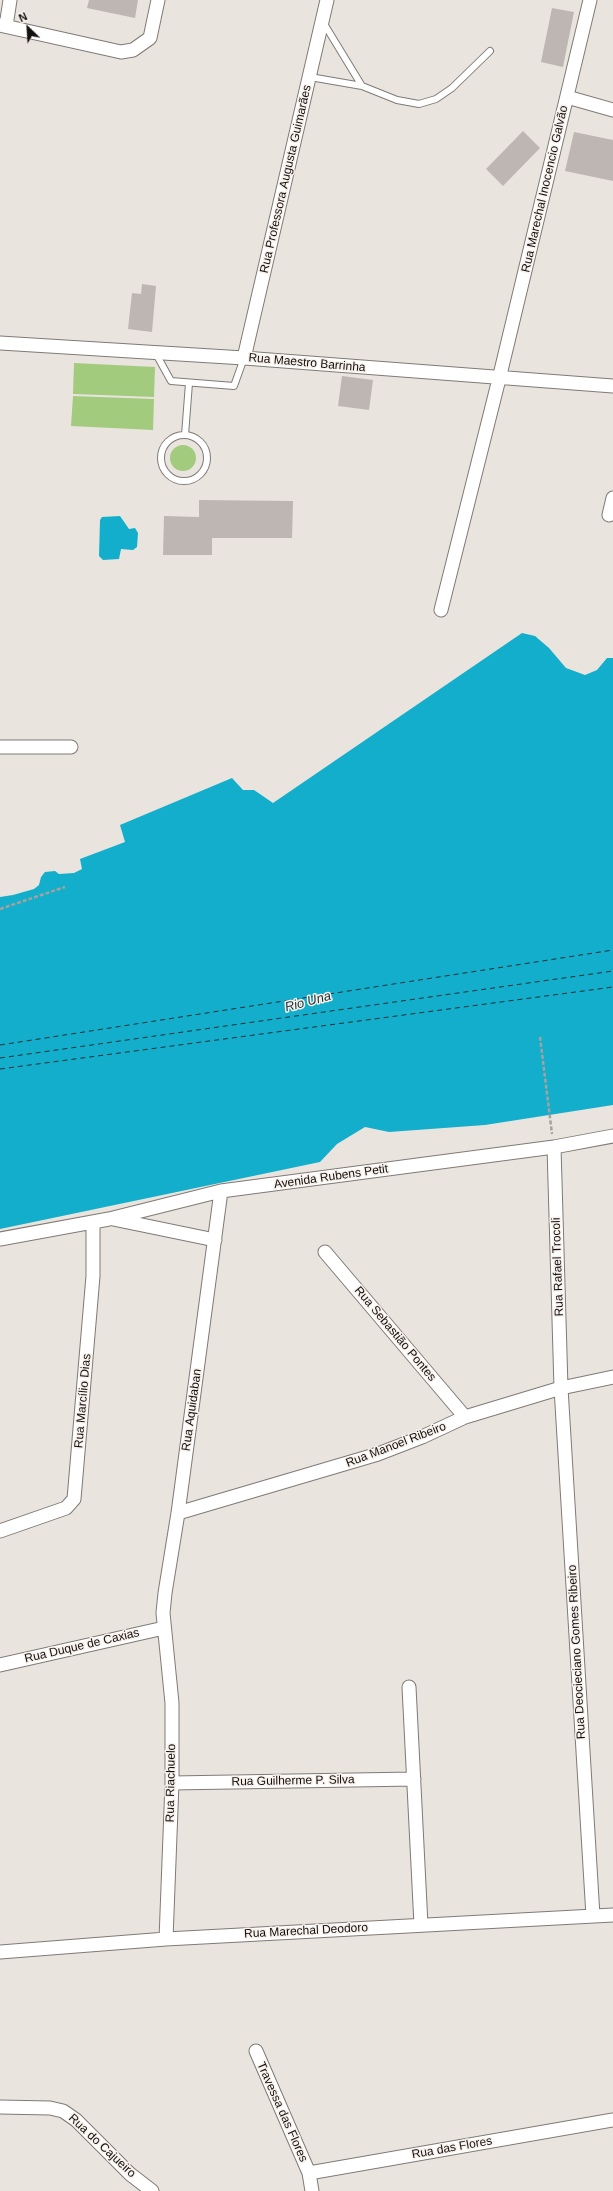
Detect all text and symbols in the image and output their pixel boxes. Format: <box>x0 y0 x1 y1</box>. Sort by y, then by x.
north arrow <box>8 8 48 48</box>
text: N <box>17 10 29 24</box>
street label: Rua Professora Augusta Guimarães <box>257 83 315 275</box>
street label: Rua Marechal Inocencio Galvão <box>519 104 571 274</box>
street label: Rua Maestro Barrinha <box>248 351 366 375</box>
water label: Rio Una <box>283 988 333 1016</box>
street label: Avenida Rubens Petit <box>273 1162 389 1192</box>
street label: Rua Rafael Trocoli <box>549 1217 567 1317</box>
street label: Rua Sebastião Pontes <box>351 1284 439 1384</box>
street label: Rua Marcílio Dias <box>72 1353 94 1449</box>
street label: Rua Aquidaban <box>179 1368 205 1452</box>
street label: Rua Manoel Ribeiro <box>344 1419 448 1471</box>
street label: Rua Deocieciano Gomes Ribeiro <box>565 1564 589 1740</box>
street label: Rua Duque de Caxias <box>23 1626 141 1666</box>
street label: Rua Riachuelo <box>163 1744 179 1822</box>
street label: Rua Guilherme P. Silva <box>231 1773 355 1789</box>
street label: Rua Marechal Deodoro <box>244 1921 368 1941</box>
street label: Travessa das Flores <box>253 2060 311 2164</box>
street label: Rua do Cajueiro <box>65 2111 139 2181</box>
street label: Rua das Flores <box>411 2134 493 2162</box>

